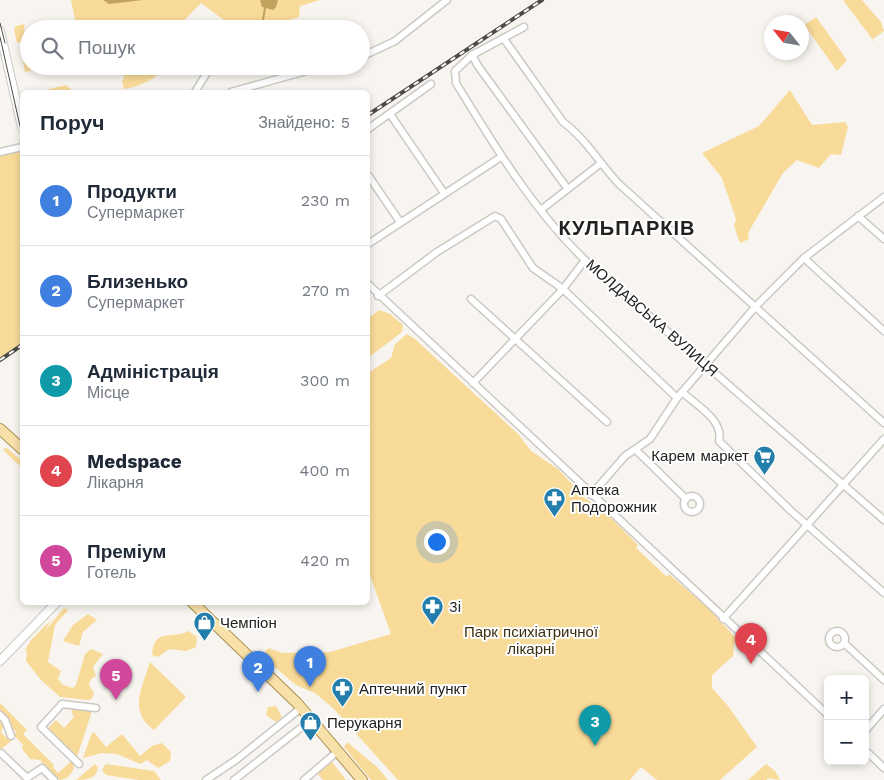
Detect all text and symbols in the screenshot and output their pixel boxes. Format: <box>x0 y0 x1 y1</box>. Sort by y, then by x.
north arrow <box>764 15 809 60</box>
search box <box>20 20 370 75</box>
icon: search <box>38 34 66 62</box>
text: Пошук <box>78 36 135 59</box>
text: Поруч <box>40 110 104 135</box>
text: Знайдено: 5 <box>258 113 350 132</box>
text: Продукти <box>87 180 177 203</box>
text: 1 <box>53 191 59 210</box>
text: 230 m <box>301 191 350 210</box>
text: Супермаркет <box>87 203 185 222</box>
district label: КУЛЬПАРКІВ <box>558 216 696 240</box>
street label: МОЛДАВСЬКА ВУЛИЦЯ <box>582 256 722 380</box>
text: Близенько <box>87 270 188 293</box>
text: 2 <box>51 281 61 300</box>
text: 270 m <box>302 281 350 300</box>
text: Супермаркет <box>87 293 185 312</box>
text: Адміністрація <box>87 360 219 383</box>
text: 3 <box>51 371 61 390</box>
text: 300 m <box>300 371 350 390</box>
text: Місце <box>87 383 130 402</box>
supermarket icon: Карем маркет <box>753 444 777 475</box>
place label: Карем маркет <box>651 447 749 465</box>
text: Medspace <box>87 450 182 473</box>
text: 4 <box>51 461 61 480</box>
text: 400 m <box>300 461 350 480</box>
text: Лікарня <box>87 473 144 492</box>
place label: Аптека Подорожник <box>571 481 657 516</box>
pharmacy icon: Аптека Подорожник <box>543 487 567 518</box>
your location <box>424 529 450 555</box>
text: Преміум <box>87 540 166 563</box>
text: 5 <box>51 551 61 570</box>
text: 420 m <box>300 551 350 570</box>
text: Готель <box>87 563 136 582</box>
pharmacy icon: 3і <box>421 595 445 626</box>
place label: 3і <box>449 598 461 616</box>
shop icon: Чемпіон <box>192 611 216 642</box>
place label: Чемпіон <box>220 614 277 632</box>
park label: Парк психіатричної лікарні <box>464 623 599 658</box>
pin: 4 <box>735 623 767 664</box>
pin: 1 <box>294 646 326 687</box>
pin: 2 <box>242 651 274 692</box>
pin: 5 <box>100 659 132 700</box>
map controls <box>824 675 869 765</box>
button: + <box>824 675 869 720</box>
pharmacy icon: Аптечний пункт <box>331 677 355 708</box>
place label: Аптечний пункт <box>359 680 467 698</box>
pin: 3 <box>579 705 611 746</box>
shop icon: Перукарня <box>299 711 323 742</box>
place label: Перукарня <box>327 714 402 732</box>
button: − <box>824 720 869 765</box>

